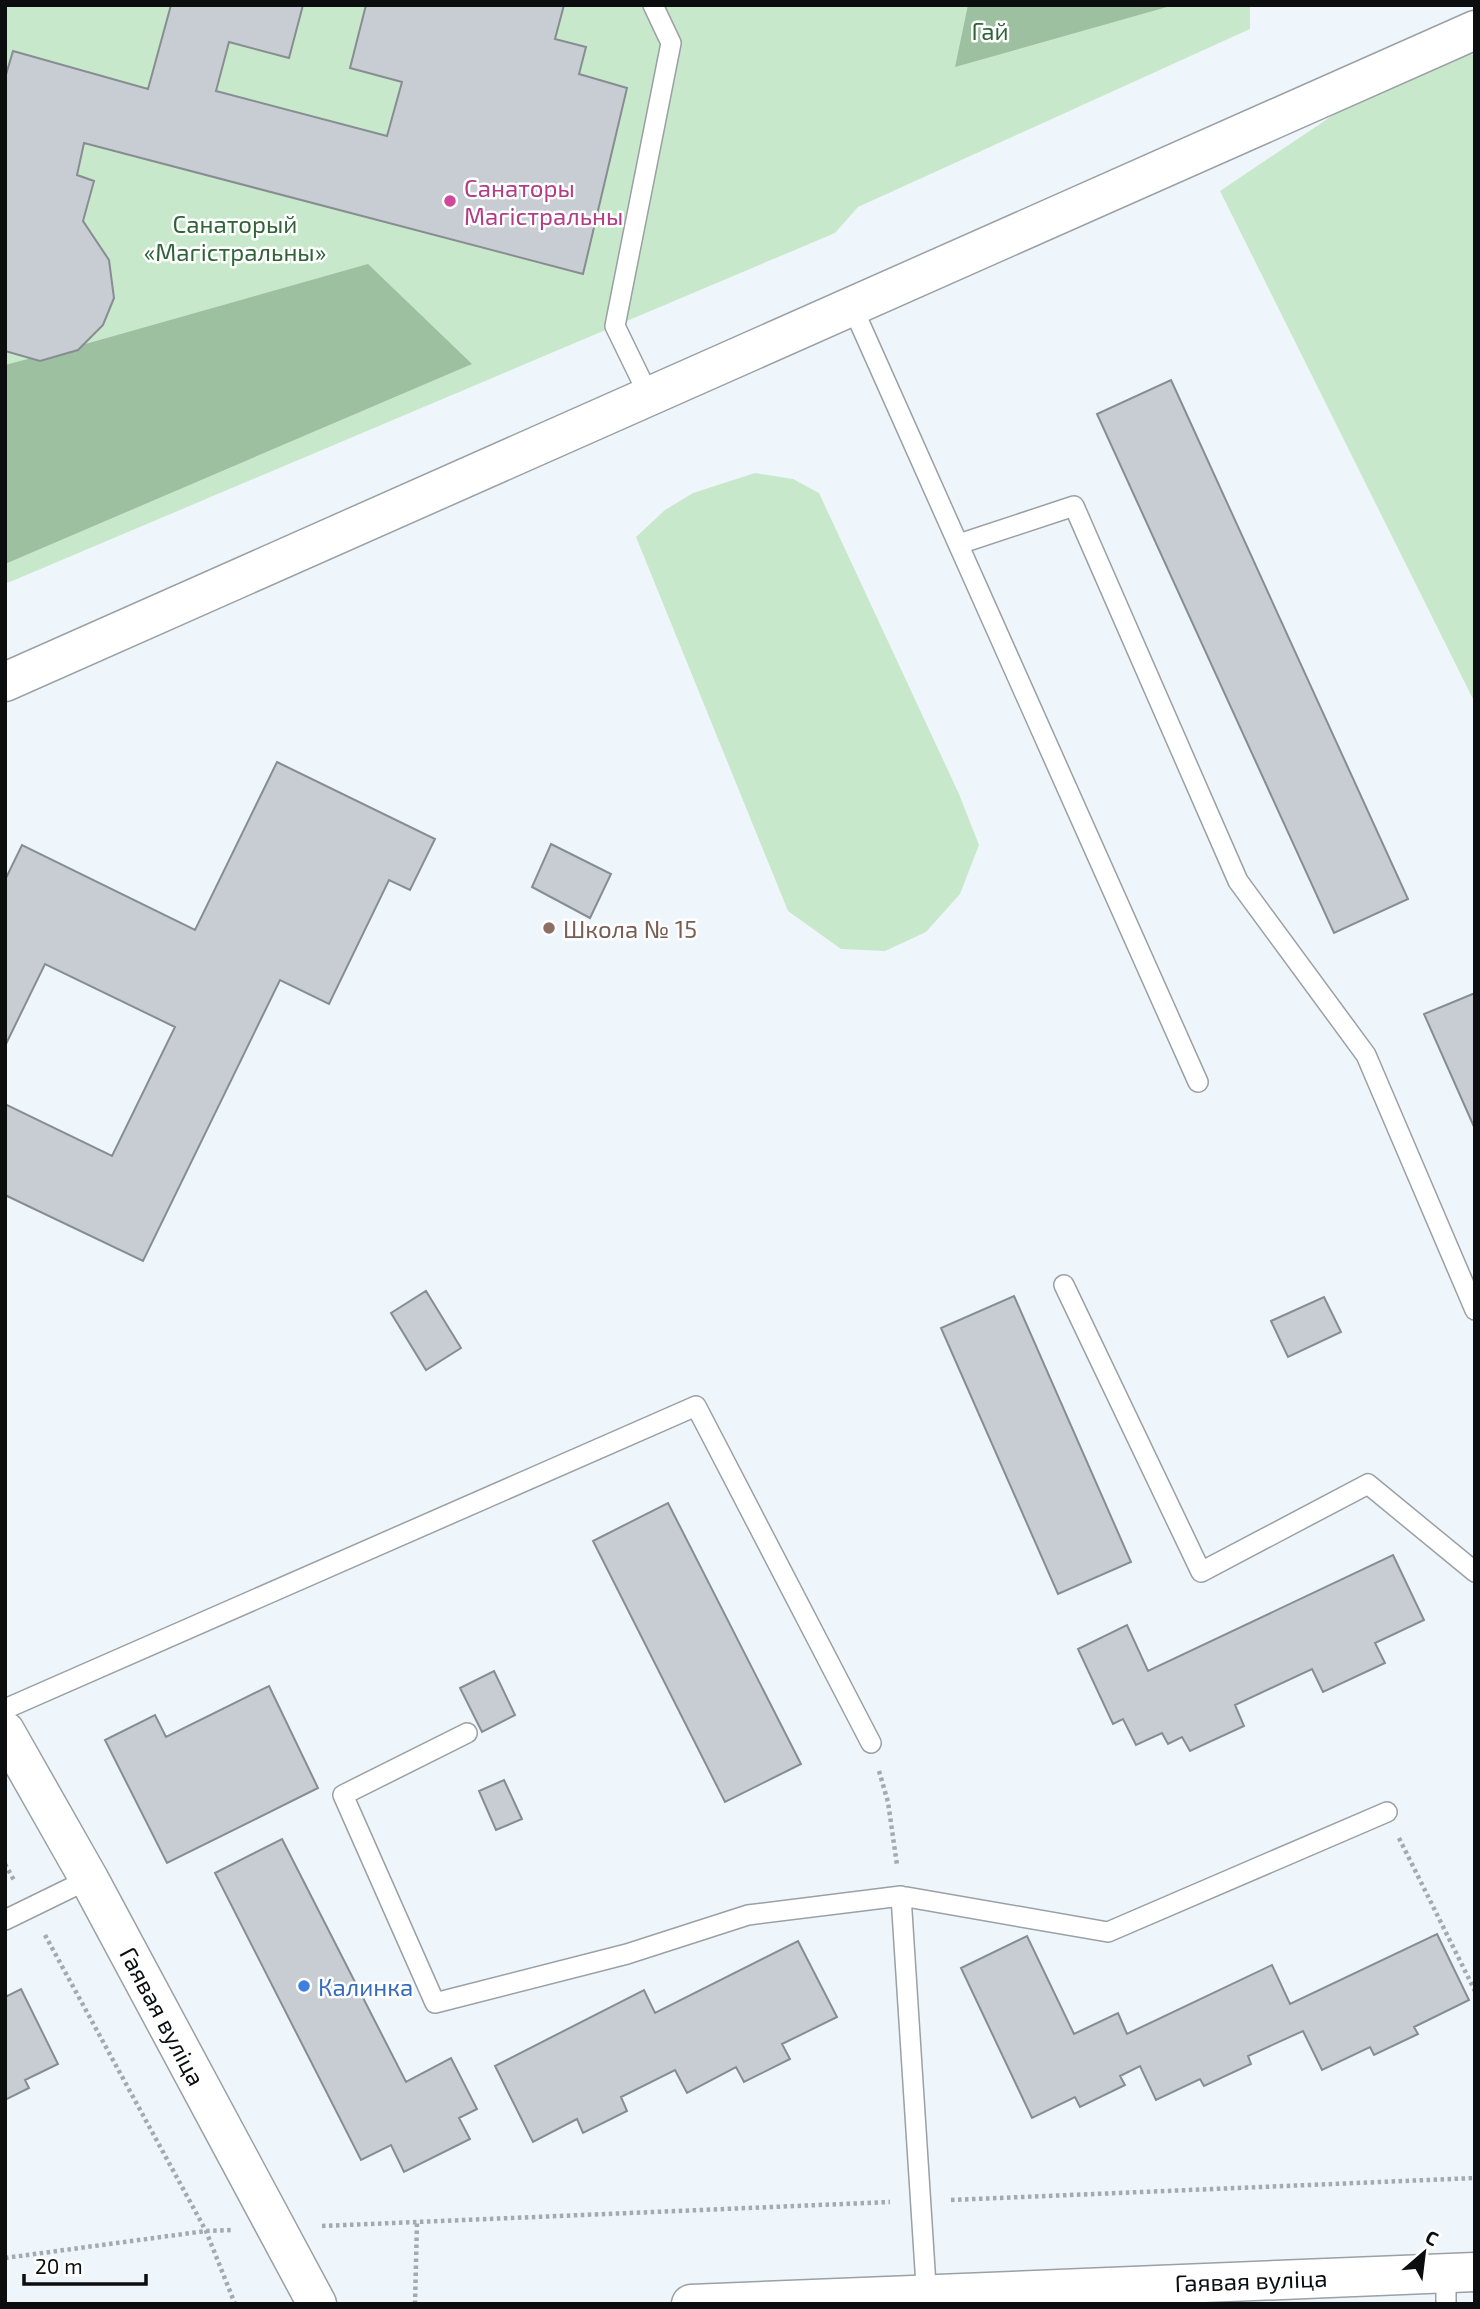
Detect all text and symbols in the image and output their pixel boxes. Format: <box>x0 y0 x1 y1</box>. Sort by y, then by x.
park label: Гай <box>971 16 1009 45</box>
place label: Санаторы Магістральны <box>464 173 623 230</box>
marker: Санаторы Магістральны <box>442 193 458 209</box>
park label: Санаторый «Магістральны» <box>144 209 326 266</box>
place label: Школа № 15 <box>563 914 697 943</box>
marker: Школа № 15 <box>541 920 557 936</box>
street label: Гаявая вуліца <box>113 1942 212 2091</box>
place label: Калинка <box>318 1972 413 2001</box>
marker: Калинка <box>296 1978 312 1994</box>
north arrow <box>1389 2218 1459 2288</box>
text: С <box>1422 2225 1443 2250</box>
scale bar <box>24 2242 147 2286</box>
text: 20 m <box>35 2253 83 2278</box>
street label: Гаявая вуліца <box>1174 2263 1328 2298</box>

